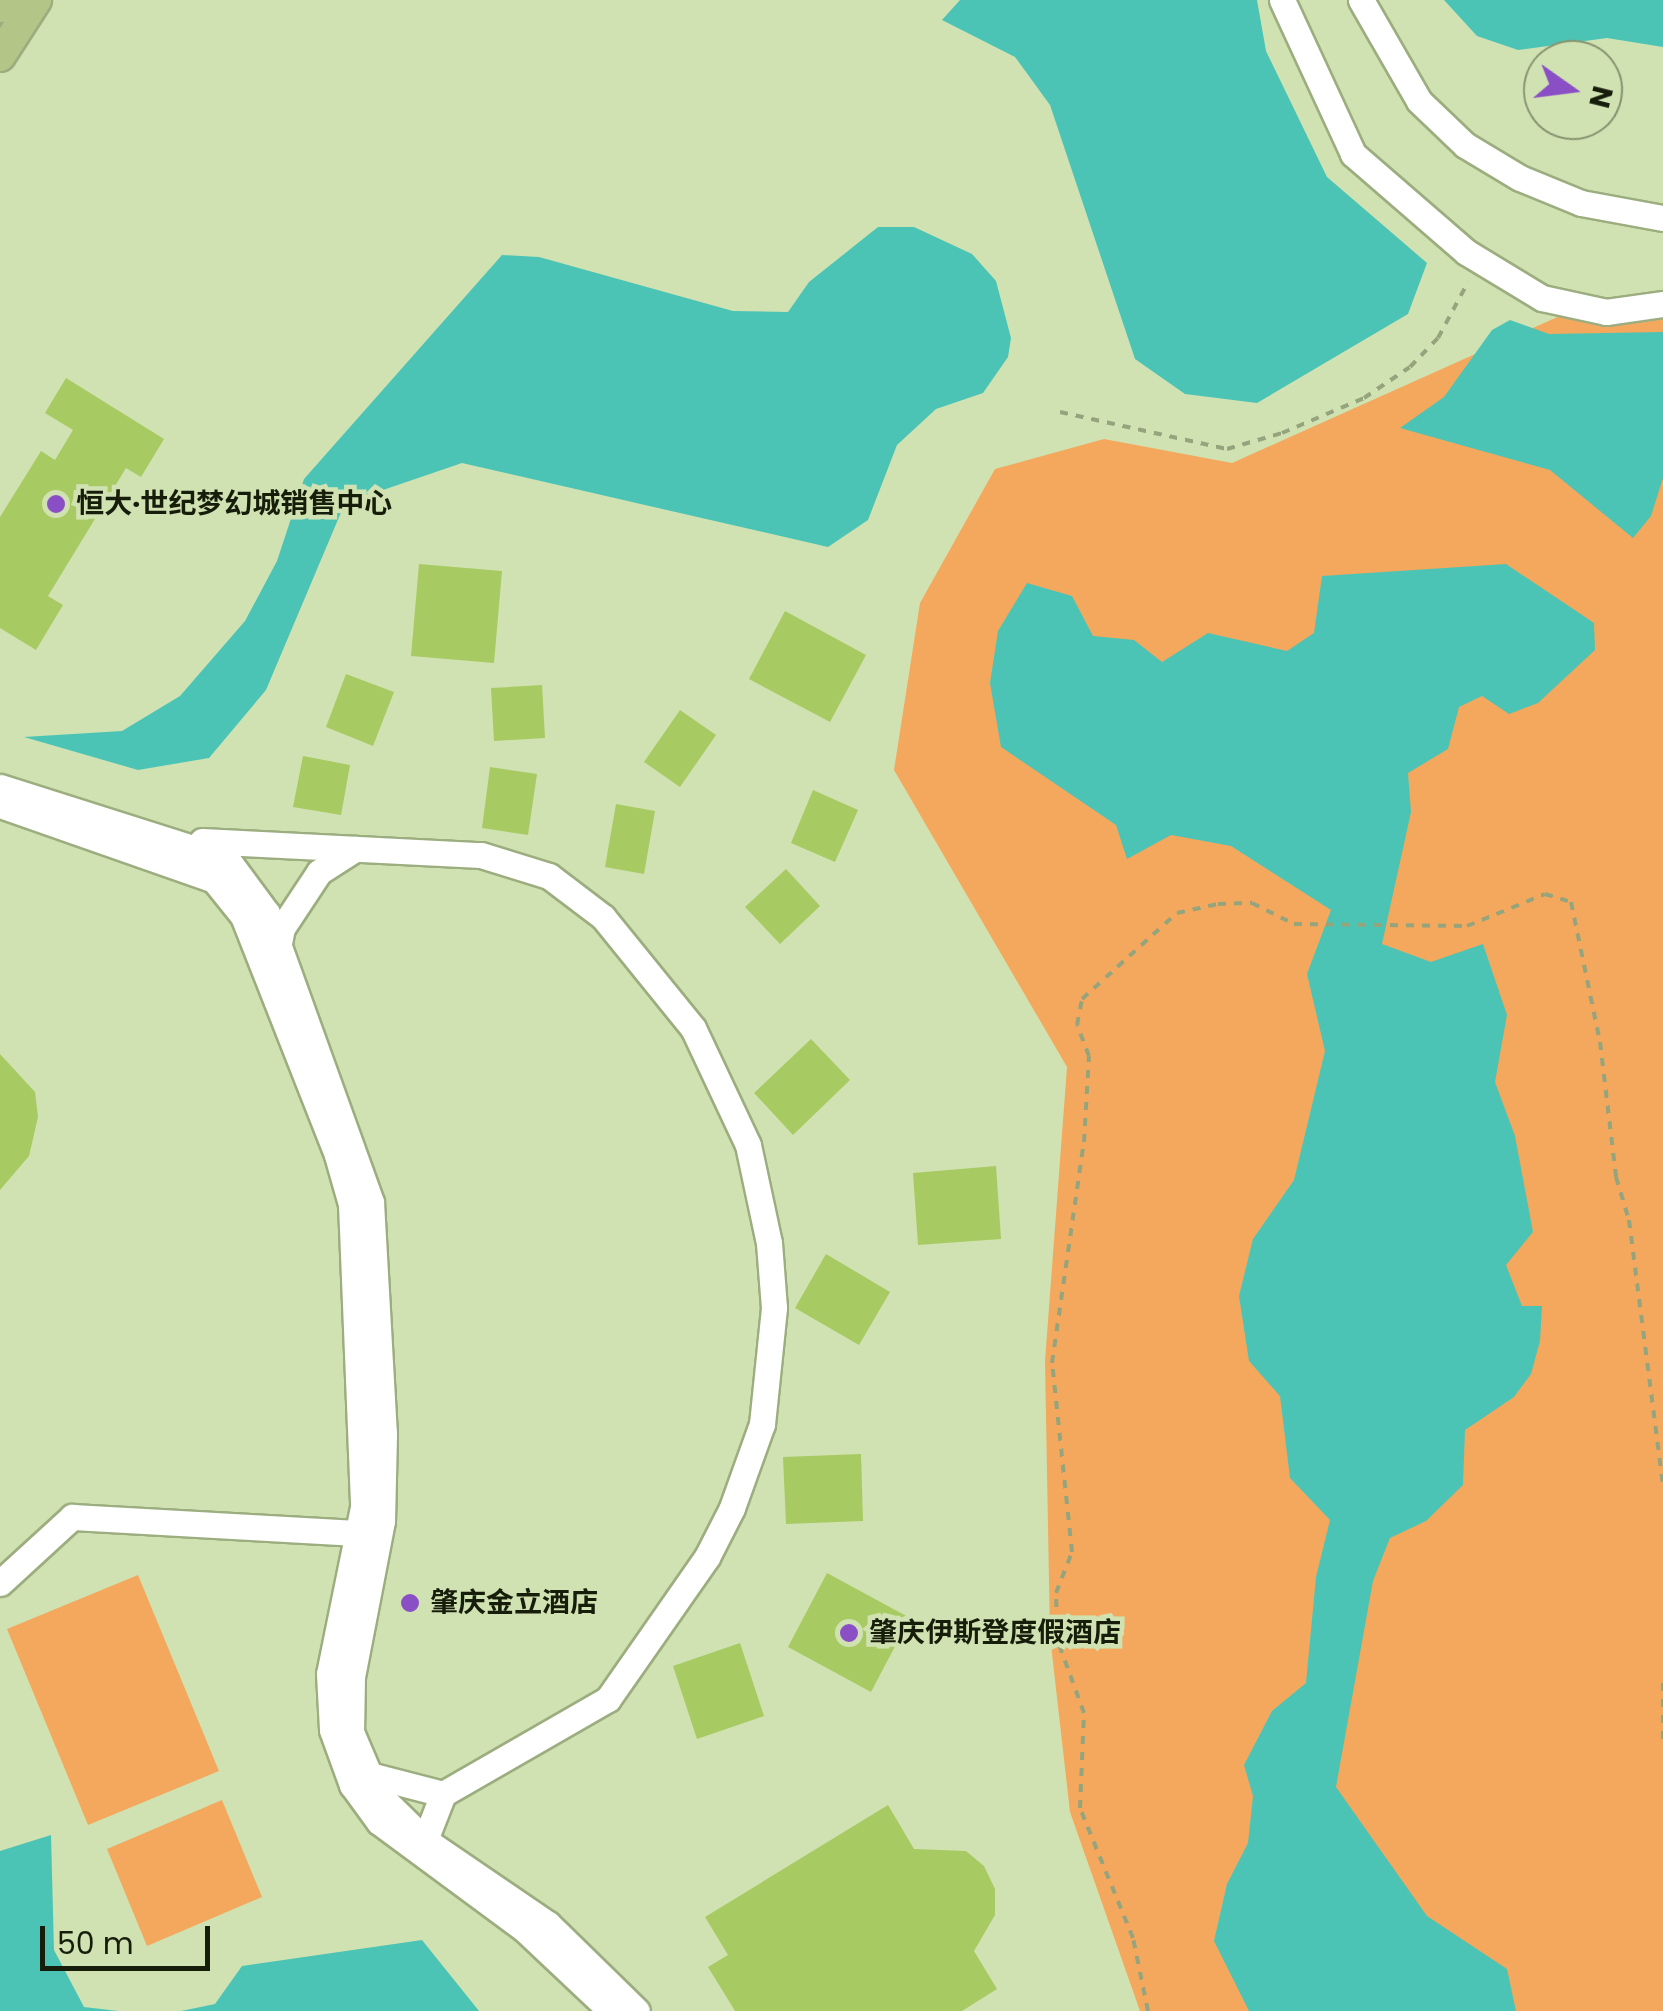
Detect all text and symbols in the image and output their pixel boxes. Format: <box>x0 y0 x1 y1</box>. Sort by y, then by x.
north arrow <box>1523 40 1623 140</box>
text: N <box>1579 82 1622 112</box>
place label: 恒大·世纪梦幻城销售中心 <box>76 487 392 521</box>
marker: 恒大·世纪梦幻城销售中心 <box>45 493 67 515</box>
place label: 肇庆金立酒店 <box>430 1586 598 1620</box>
marker: 肇庆金立酒店 <box>399 1592 421 1614</box>
place label: 肇庆伊斯登度假酒店 <box>869 1616 1121 1650</box>
marker: 肇庆伊斯登度假酒店 <box>838 1622 860 1644</box>
scale bar <box>45 1906 215 1968</box>
text: 50 m <box>57 1922 134 1965</box>

